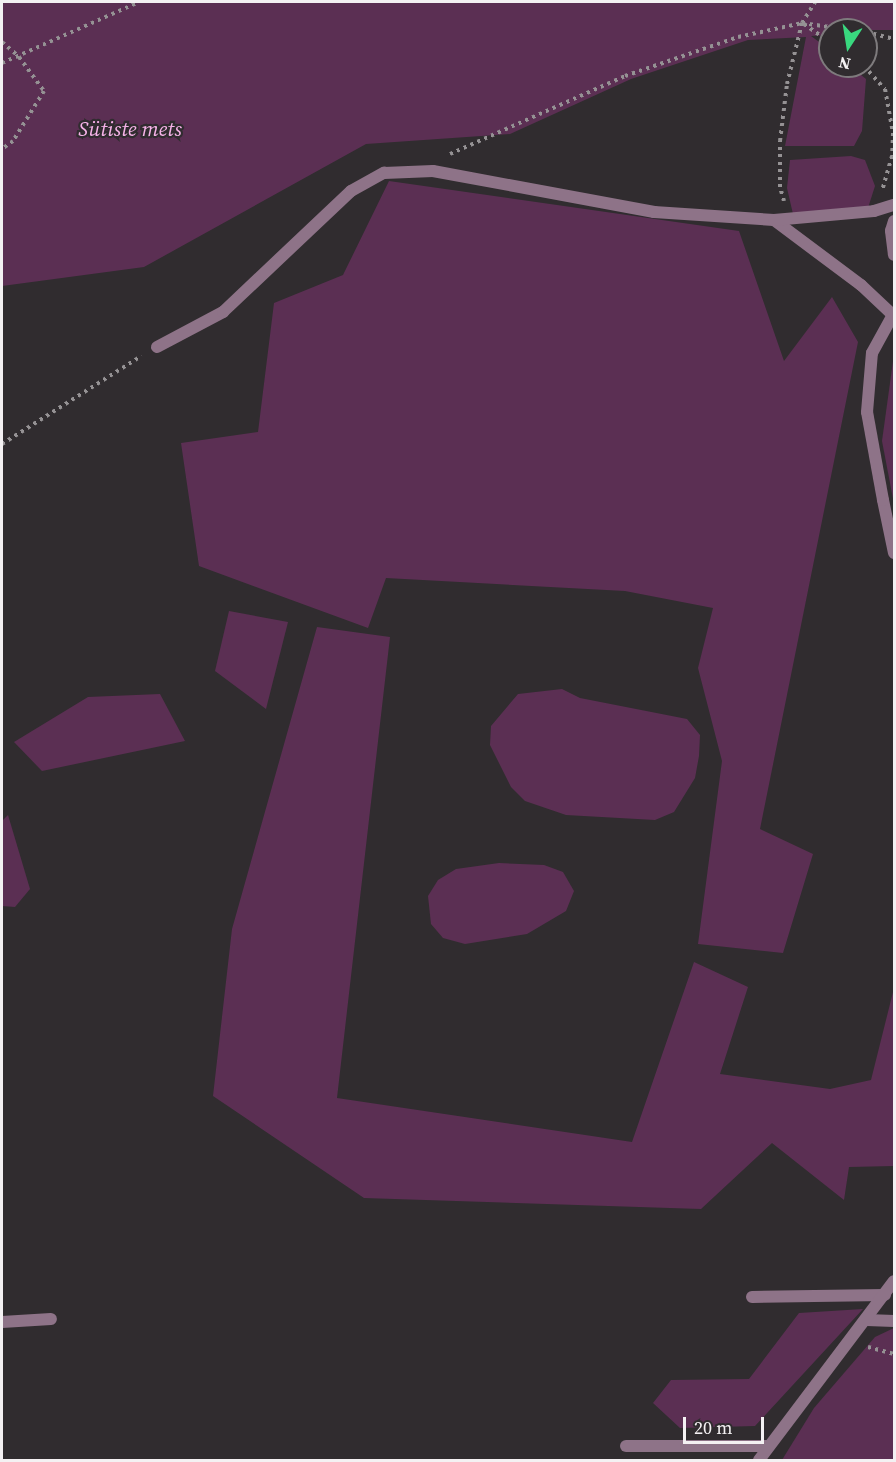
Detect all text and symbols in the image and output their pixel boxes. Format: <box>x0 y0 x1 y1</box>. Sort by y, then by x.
north arrow <box>818 18 878 78</box>
text: N <box>837 52 853 76</box>
park label: Sütiste mets <box>78 116 182 142</box>
scale bar <box>686 1405 767 1443</box>
text: 20 m <box>694 1415 732 1440</box>

